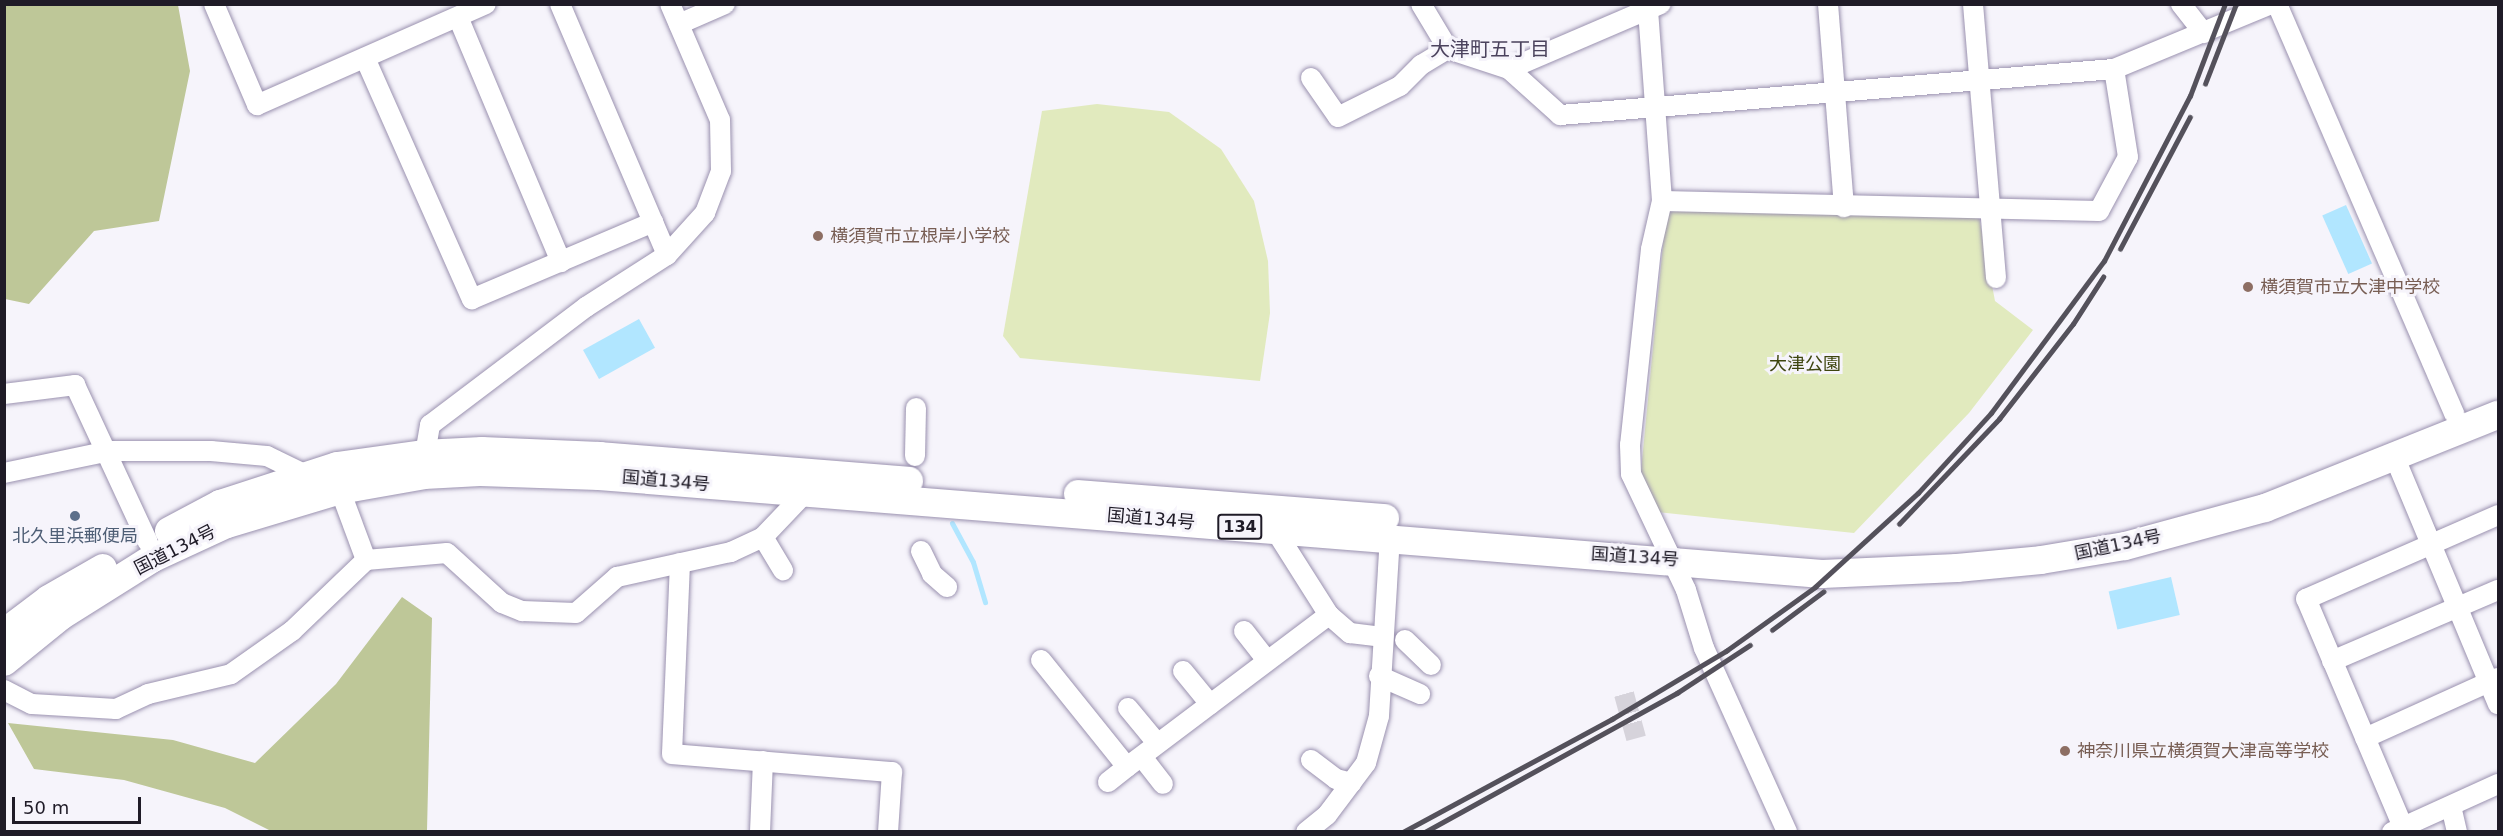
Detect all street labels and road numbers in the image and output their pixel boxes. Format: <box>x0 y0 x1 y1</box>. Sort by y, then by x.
street label: 国道134号 <box>621 466 711 496</box>
street label: 国道134号 <box>1106 504 1196 534</box>
road number: 134 <box>1216 514 1264 540</box>
street label: 国道134号 <box>131 520 219 580</box>
street label: 国道134号 <box>2073 525 2163 565</box>
street label: 国道134号 <box>1590 543 1680 571</box>

